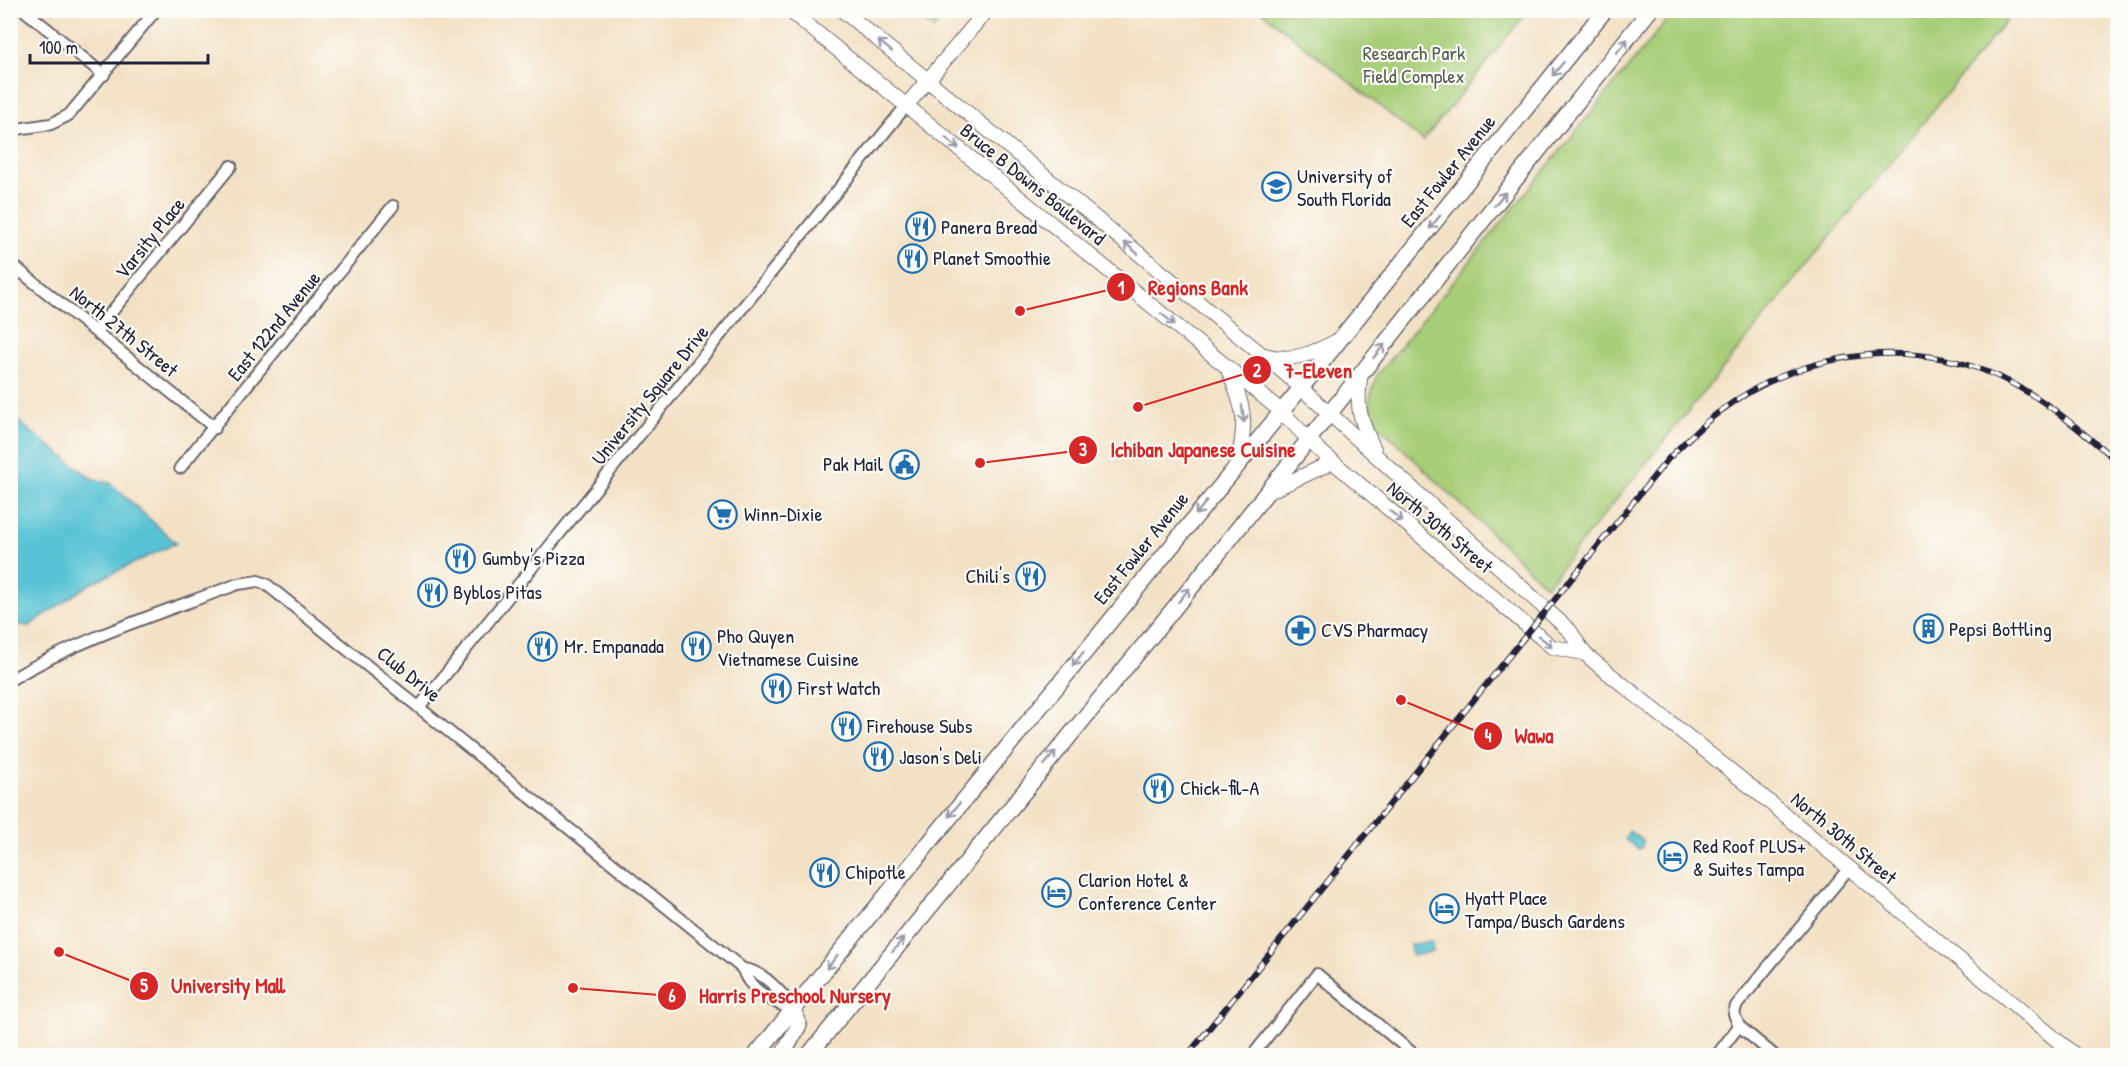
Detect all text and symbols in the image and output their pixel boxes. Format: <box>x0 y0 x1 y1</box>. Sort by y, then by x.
scale bar <box>30 27 208 65</box>
text: 100 m <box>39 35 78 60</box>
one-way arrow <box>1615 38 1628 54</box>
one-way arrow <box>878 39 894 52</box>
park label: Research Park Field Complex <box>1362 39 1465 89</box>
one-way arrow <box>1551 60 1564 76</box>
street label: East Fowler Avenue <box>1394 109 1501 232</box>
street label: Bruce B Downs Boulevard <box>955 117 1112 251</box>
one-way arrow <box>944 136 960 149</box>
place label: University of South Florida <box>1297 162 1393 212</box>
school or university icon: University of South Florida <box>1260 171 1292 203</box>
street label: Varsity Place <box>108 191 191 284</box>
one-way arrow <box>1494 191 1507 207</box>
restaurant icon: Panera Bread <box>904 211 936 243</box>
place label: Panera Bread <box>941 213 1037 240</box>
one-way arrow <box>1428 213 1441 229</box>
restaurant icon: Planet Smoothie <box>896 242 928 274</box>
one-way arrow <box>1123 242 1139 255</box>
place label: Planet Smoothie <box>933 244 1051 271</box>
street label: East 122nd Avenue <box>221 265 326 386</box>
callout: Regions Bank <box>1106 268 1260 307</box>
text: Regions Bank <box>1148 273 1248 303</box>
text: 1 <box>1118 275 1125 300</box>
street label: North 27th Street <box>65 279 185 383</box>
one-way arrow <box>1160 312 1175 326</box>
street label: University Square Drive <box>585 319 714 470</box>
one-way arrow <box>1372 343 1385 359</box>
callout: 7-Eleven <box>1242 351 1364 390</box>
text: 7-Eleven <box>1283 356 1352 385</box>
text: 2 <box>1253 358 1262 383</box>
one-way arrow <box>1238 403 1249 423</box>
callout: Ichiban Japanese Cuisine <box>1068 430 1308 469</box>
text: Ichiban Japanese Cuisine <box>1110 435 1296 465</box>
text: 3 <box>1079 437 1087 462</box>
public building icon: Pak Mail <box>888 448 920 480</box>
place label: Pak Mail <box>823 450 884 477</box>
street label: North 30th Street <box>1382 474 1500 580</box>
street label: East Fowler Avenue <box>1087 486 1194 609</box>
supermarket icon: Winn-Dixie <box>707 498 739 530</box>
place label: Winn-Dixie <box>744 500 822 527</box>
one-way arrow <box>1194 500 1208 515</box>
one-way arrow <box>1388 509 1404 522</box>
restaurant icon: Gumby's Pizza <box>445 542 477 574</box>
place label: Gumby's Pizza <box>482 544 585 571</box>
restaurant icon: Chili's <box>1015 560 1047 592</box>
place label: Chili's <box>965 562 1010 589</box>
restaurant icon: Byblos Pitas <box>416 576 448 608</box>
place label: Byblos Pitas <box>453 578 542 605</box>
one-way arrow <box>1177 588 1191 603</box>
building icon: Pepsi Bottling <box>1912 613 1944 645</box>
pharmacy icon: CVS Pharmacy <box>1284 614 1316 646</box>
place label: Pepsi Bottling <box>1949 615 2052 642</box>
place label: CVS Pharmacy <box>1321 616 1428 643</box>
place label: Pho Quyen Vietnamese Cuisine <box>717 622 859 672</box>
restaurant icon: Mr. Empanada <box>527 630 559 662</box>
restaurant icon: Pho Quyen Vietnamese Cuisine <box>680 631 712 663</box>
place label: Mr. Empanada <box>564 632 664 659</box>
one-way arrow <box>1537 635 1553 648</box>
street label: Club Drive <box>372 640 447 708</box>
one-way arrow <box>1071 651 1084 667</box>
restaurant icon: First Watch <box>761 672 793 704</box>
place label: First Watch <box>797 674 880 701</box>
restaurant icon: Firehouse Subs <box>830 710 862 742</box>
place label: Firehouse Subs <box>866 712 973 739</box>
callout: Wawa <box>1473 716 1566 755</box>
text: Wawa <box>1514 721 1554 750</box>
text: 4 <box>1485 723 1492 748</box>
restaurant icon: Jason's Deli <box>862 741 894 773</box>
place label: Jason's Deli <box>899 743 982 770</box>
one-way arrow <box>1043 751 1057 766</box>
restaurant icon: Chick-fil-A <box>1143 772 1175 804</box>
place label: Chick-fil-A <box>1180 774 1259 801</box>
street label: North 30th Street <box>1786 785 1904 891</box>
one-way arrow <box>948 802 961 818</box>
place label: Red Roof PLUS+ & Suites Tampa <box>1693 832 1806 882</box>
hotel icon: Red Roof PLUS+ & Suites Tampa <box>1656 841 1688 873</box>
restaurant icon: Chipotle <box>808 856 840 888</box>
place label: Chipotle <box>845 858 906 885</box>
place label: Clarion Hotel & Conference Center <box>1078 866 1217 916</box>
hotel icon: Clarion Hotel & Conference Center <box>1041 876 1073 908</box>
place label: Hyatt Place Tampa/Busch Gardens <box>1465 884 1625 934</box>
hotel icon: Hyatt Place Tampa/Busch Gardens <box>1428 893 1460 925</box>
one-way arrow <box>892 937 905 953</box>
one-way arrow <box>825 954 838 970</box>
callout: University Mall <box>129 966 297 1005</box>
text: University Mall <box>171 971 286 1001</box>
text: 5 <box>140 973 148 998</box>
callout: Harris Preschool Nursery <box>657 976 903 1015</box>
text: Harris Preschool Nursery <box>699 981 891 1011</box>
text: 6 <box>668 983 676 1008</box>

